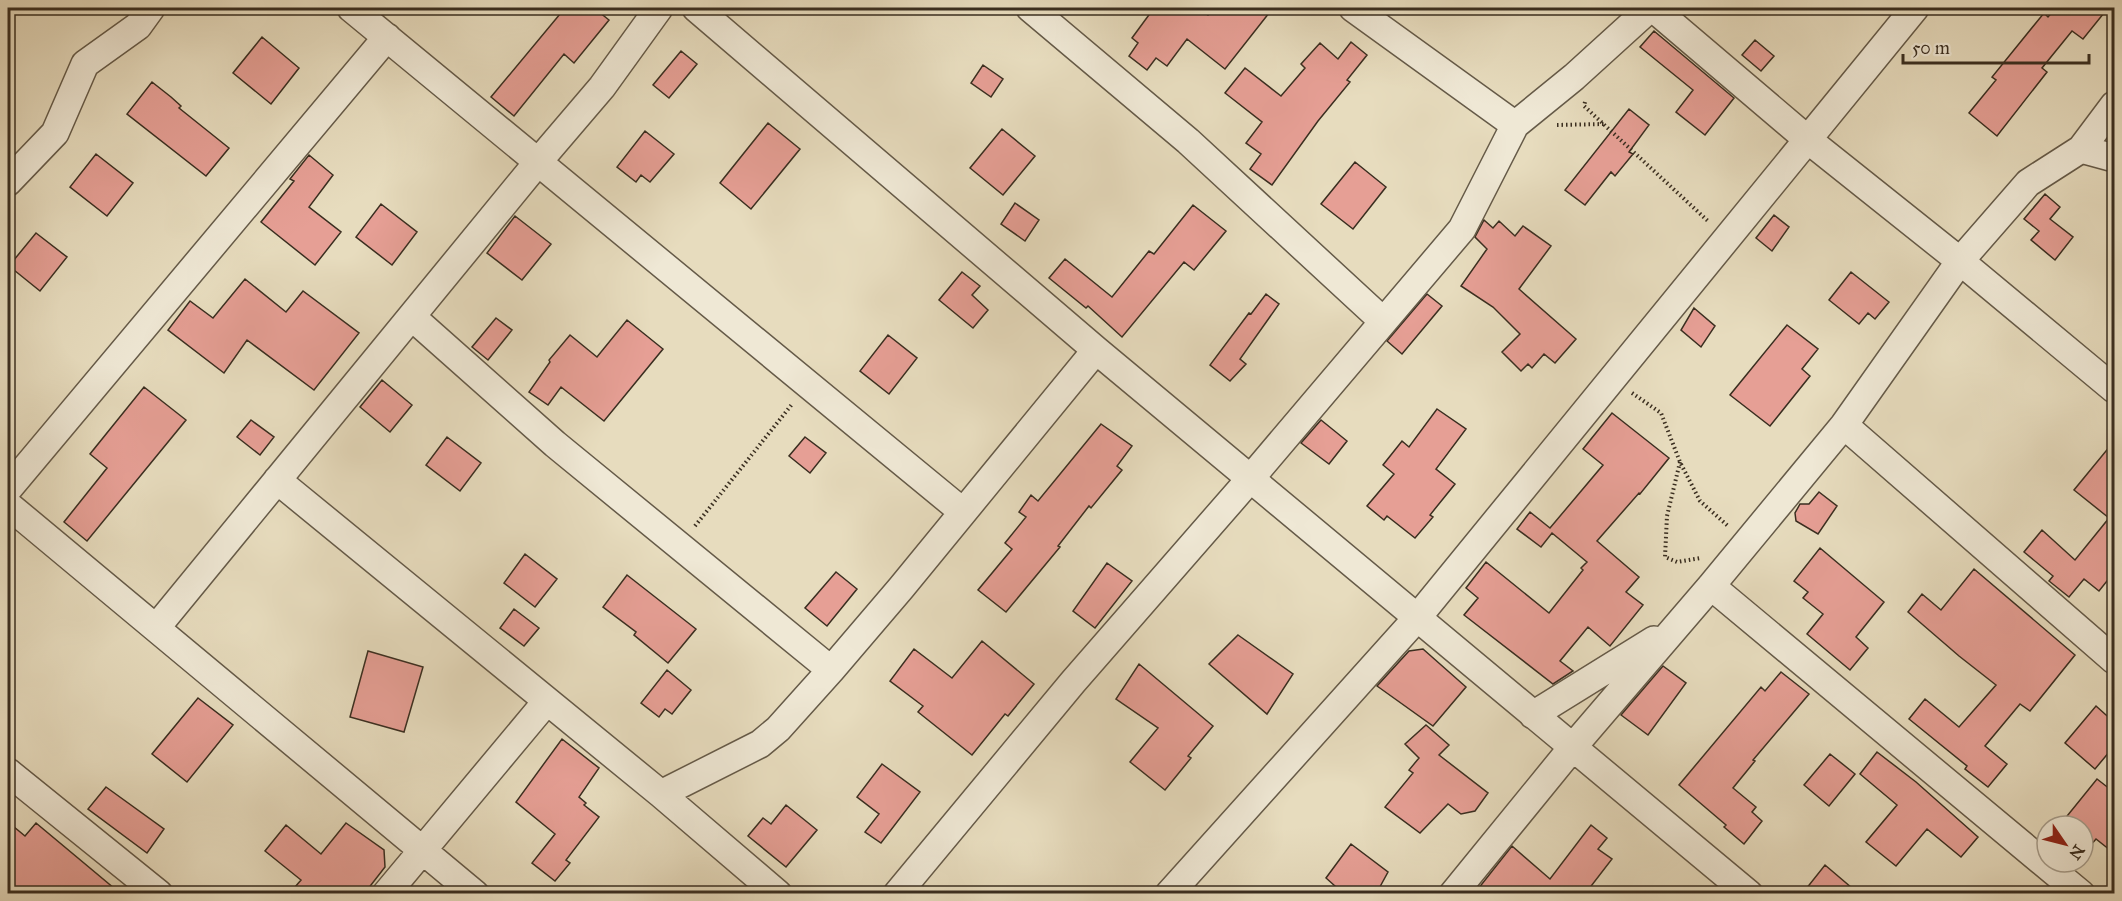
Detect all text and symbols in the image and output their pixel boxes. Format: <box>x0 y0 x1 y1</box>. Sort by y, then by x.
scale bar <box>1903 27 2089 65</box>
text: 50 m <box>1912 37 1950 59</box>
north arrow <box>2035 814 2095 874</box>
text: N <box>2065 841 2089 864</box>

